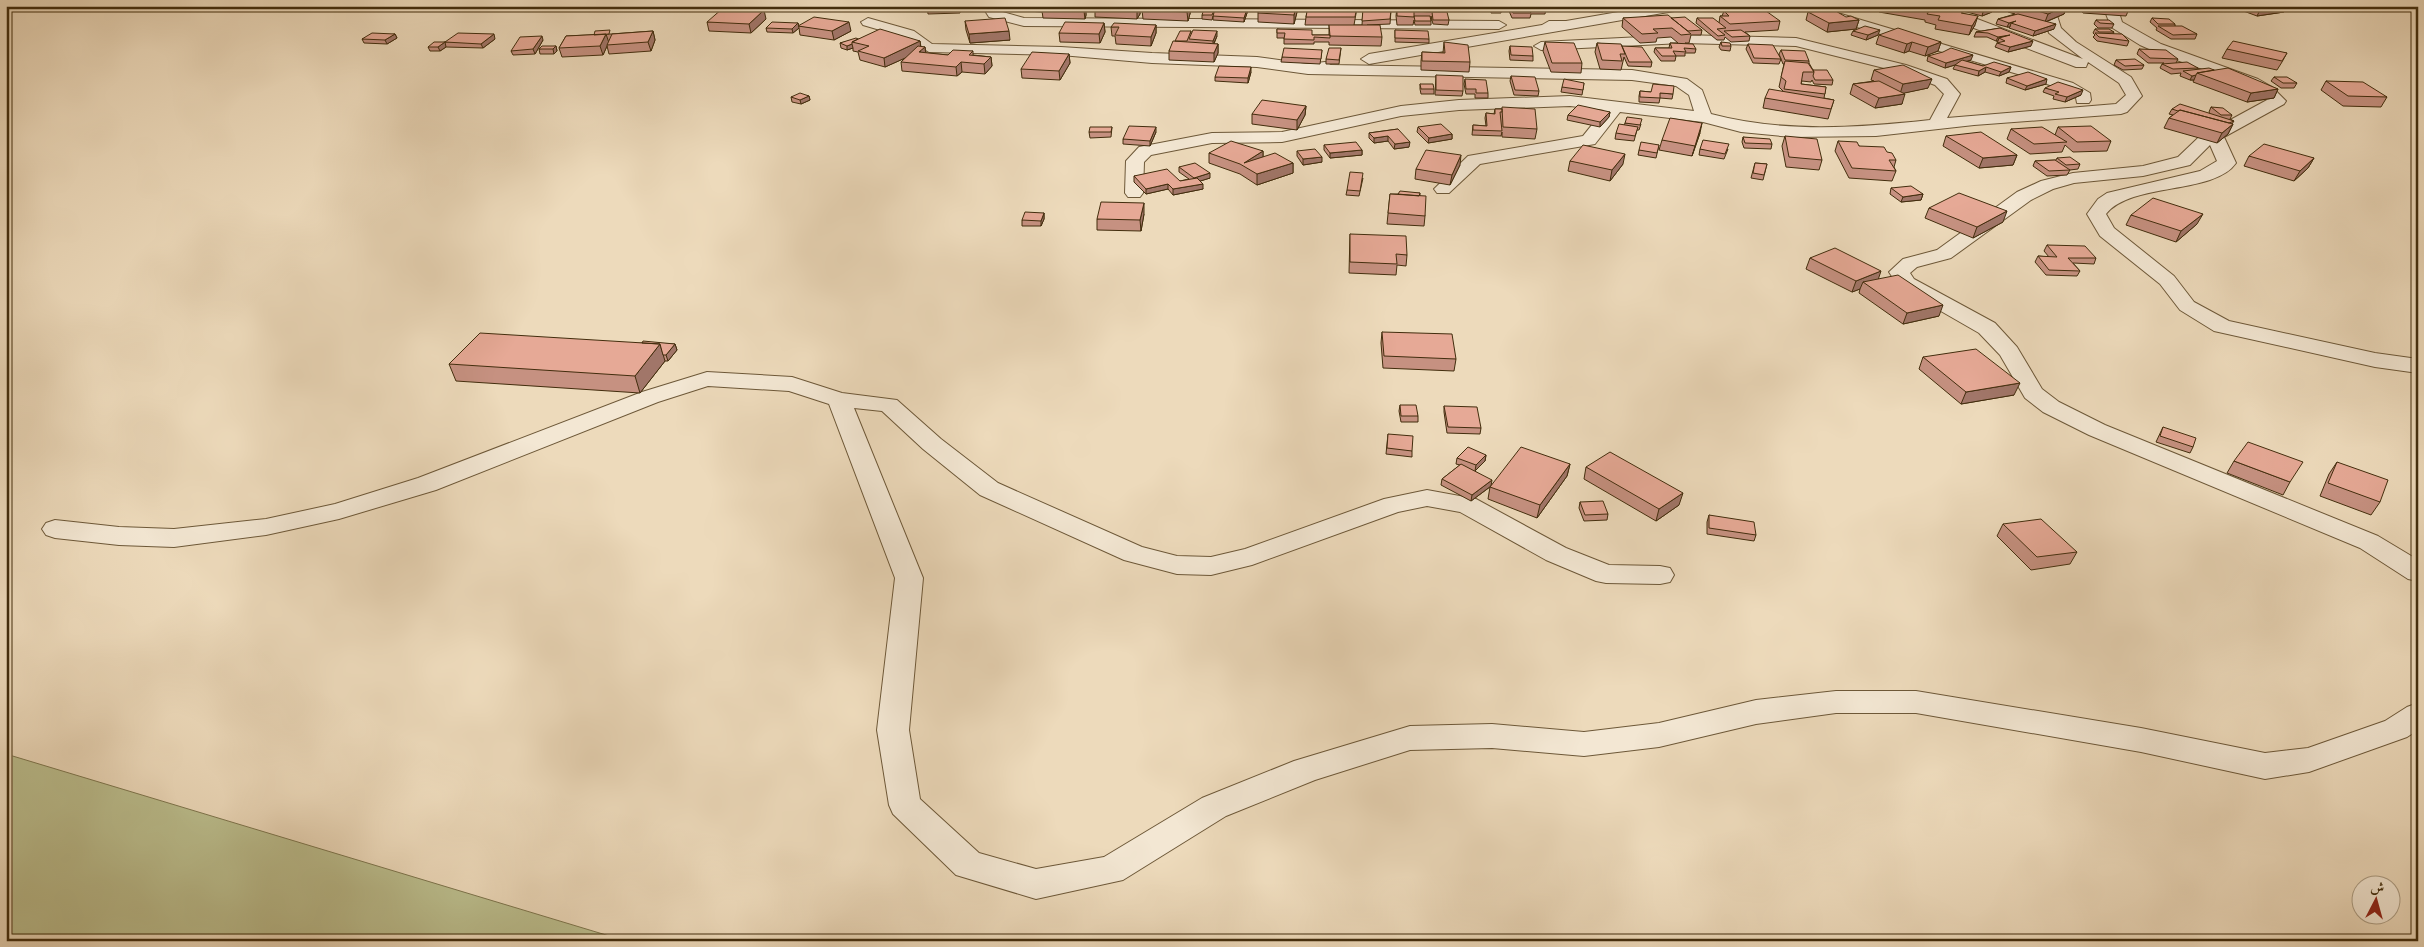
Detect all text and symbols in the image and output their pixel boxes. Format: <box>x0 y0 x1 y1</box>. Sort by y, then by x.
north arrow <box>2352 874 2402 924</box>
text: ش <box>2369 878 2385 898</box>

